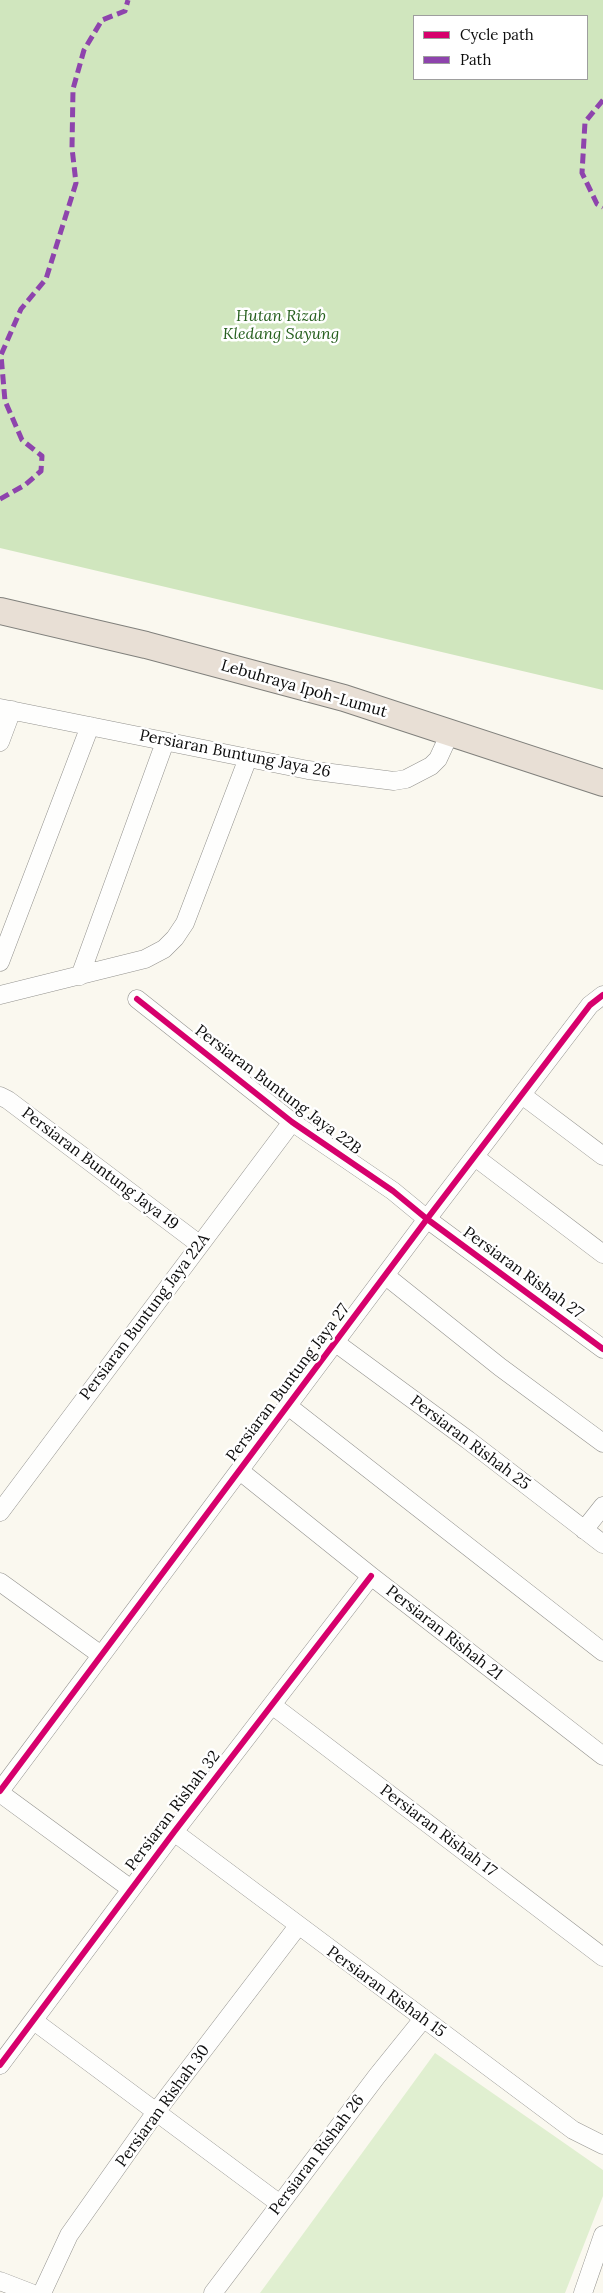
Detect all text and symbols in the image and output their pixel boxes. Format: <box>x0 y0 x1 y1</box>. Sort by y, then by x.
legend <box>413 15 588 80</box>
text: Cycle path <box>460 25 534 44</box>
text: Path <box>460 50 491 69</box>
park label: Hutan Rizab Kledang Sayung <box>223 306 339 344</box>
street label: Lebuhraya Ipoh-Lumut <box>219 656 389 722</box>
street label: Persiaran Buntung Jaya 26 <box>138 726 332 782</box>
street label: Persiaran Buntung Jaya 22B <box>191 1021 365 1159</box>
street label: Persiaran Buntung Jaya 19 <box>18 1104 182 1234</box>
street label: Persiaran Rishah 27 <box>459 1223 587 1323</box>
street label: Persiaran Buntung Jaya 22A <box>76 1230 214 1404</box>
street label: Persiaran Buntung Jaya 27 <box>222 1300 354 1466</box>
street label: Persiaran Rishah 25 <box>406 1392 534 1494</box>
street label: Persiaran Rishah 21 <box>382 1582 506 1684</box>
street label: Persiaran Rishah 32 <box>122 1747 224 1875</box>
street label: Persiaran Rishah 17 <box>376 1781 500 1881</box>
street label: Persiaran Rishah 15 <box>323 1942 449 2042</box>
street label: Persiaran Rishah 30 <box>112 2041 214 2171</box>
street label: Persiaran Rishah 26 <box>265 2091 369 2219</box>

